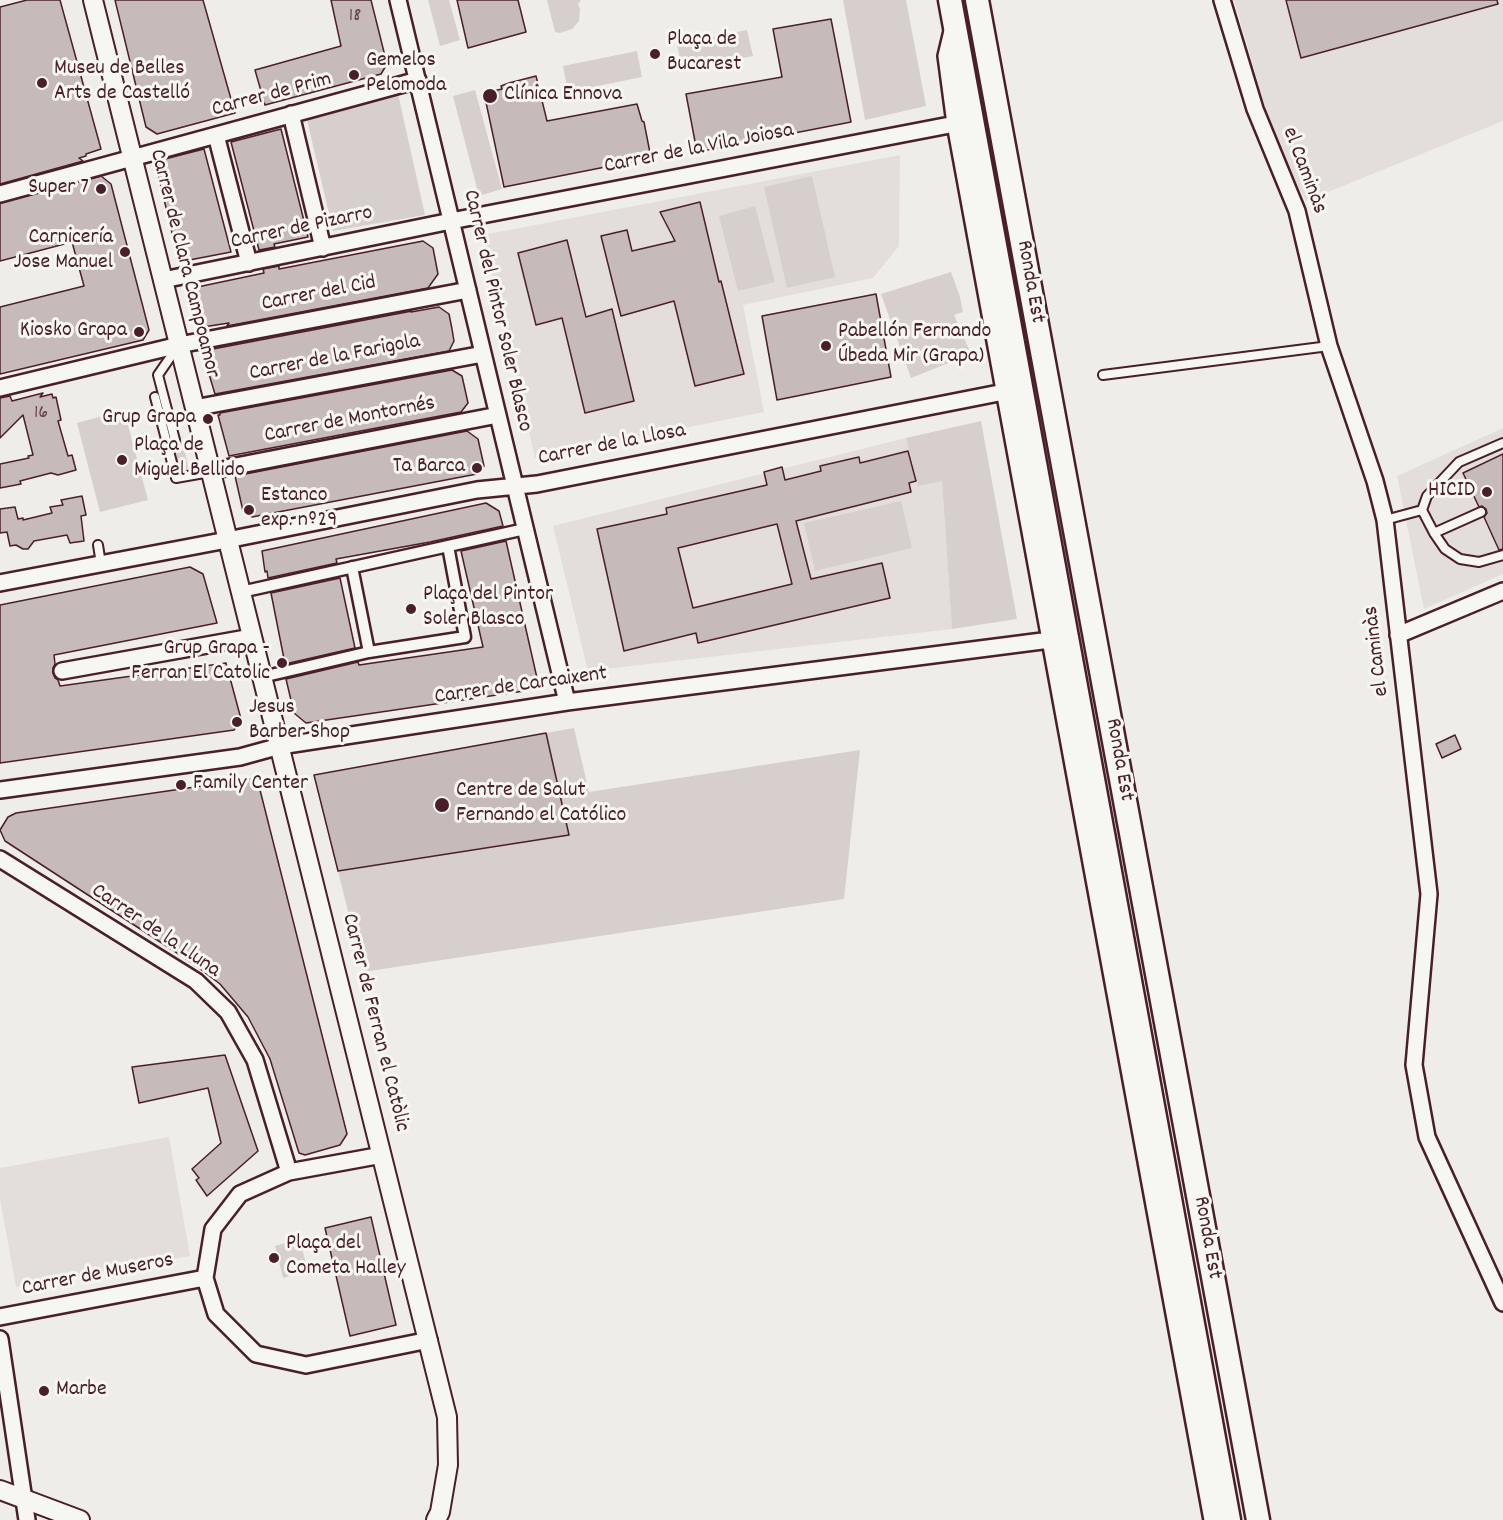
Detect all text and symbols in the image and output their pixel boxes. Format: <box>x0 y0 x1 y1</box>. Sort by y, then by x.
house number: 18 <box>349 5 361 29</box>
place label: Plaça de Bucarest <box>667 28 741 80</box>
marker: Plaça de Bucarest <box>648 47 662 61</box>
place label: Gemelos Pelomoda <box>366 49 446 100</box>
place label: Museu de Belles Arts de Castelló <box>54 57 190 108</box>
street label: Carrer de Prim <box>209 67 335 125</box>
marker: Gemelos Pelomoda <box>347 68 361 82</box>
marker: Museu de Belles Arts de Castelló <box>35 76 49 90</box>
place label: Clínica Ennova <box>504 83 622 109</box>
marker: Clínica Ennova <box>481 87 499 105</box>
street label: Carrer de la Vila Joiosa <box>602 119 796 181</box>
street label: el Caminàs <box>1274 124 1332 218</box>
street label: Carrer de Clara Campoamor <box>142 147 224 381</box>
place label: Super 7 <box>28 176 89 202</box>
marker: Super 7 <box>94 182 108 196</box>
street label: Carrer del Pintor Soler Blasco <box>455 187 537 435</box>
street label: Carrer de Pizarro <box>229 201 375 257</box>
place label: Carnicería Jose Manuel <box>13 226 113 278</box>
street label: Ronda Est <box>1009 238 1049 326</box>
marker: Carnicería Jose Manuel <box>118 245 132 259</box>
street label: Carrer del Cid <box>260 271 378 319</box>
place label: Kiosko Grapa <box>20 319 127 345</box>
place label: Pabellón Fernando Úbeda Mir (Grapa) <box>838 320 991 372</box>
marker: Kiosko Grapa <box>132 325 146 339</box>
street label: Carrer de la Farigola <box>247 330 423 388</box>
marker: Pabellón Fernando Úbeda Mir (Grapa) <box>819 339 833 353</box>
street label: Carrer de Montornés <box>262 392 438 450</box>
house number: 16 <box>34 402 48 426</box>
place label: Grup Grapa <box>102 406 196 432</box>
marker: Grup Grapa <box>201 412 215 426</box>
street label: Carrer de la Llosa <box>536 419 688 473</box>
place label: Plaça de Miguel Bellido <box>134 434 245 486</box>
marker: Plaça de Miguel Bellido <box>115 453 129 467</box>
place label: Ta Barca <box>393 455 465 481</box>
marker: Ta Barca <box>470 461 484 475</box>
place label: HICID <box>1428 479 1475 505</box>
place label: Estanco exp. nº29 <box>261 484 337 536</box>
marker: HICID <box>1480 485 1494 499</box>
marker: Estanco exp. nº29 <box>242 503 256 517</box>
place label: Plaça del Pintor Soler Blasco <box>423 583 553 634</box>
marker: Plaça del Pintor Soler Blasco <box>404 602 418 616</box>
street label: el Caminàs <box>1359 604 1397 698</box>
place label: Grup Grapa - Ferran El Catolic <box>131 637 270 688</box>
marker: Grup Grapa - Ferran El Catolic <box>275 656 289 670</box>
street label: Carrer de Carcaixent <box>433 662 609 712</box>
place label: Jesus Barber Shop <box>249 696 350 748</box>
marker: Jesus Barber Shop <box>230 715 244 729</box>
street label: Ronda Est <box>1098 716 1138 804</box>
place label: Family Center <box>193 772 308 798</box>
marker: Family Center <box>174 778 188 792</box>
place label: Centre de Salut Fernando el Católico <box>456 779 626 830</box>
marker: Centre de Salut Fernando el Católico <box>433 796 451 814</box>
street label: Carrer de la Lluna <box>85 879 225 985</box>
street label: Carrer de Ferran el Catòlic <box>334 911 414 1135</box>
street label: Ronda Est <box>1186 1194 1226 1282</box>
place label: Plaça del Cometa Halley <box>286 1232 406 1284</box>
street label: Carrer de Museros <box>20 1248 176 1304</box>
marker: Plaça del Cometa Halley <box>267 1251 281 1265</box>
place label: Marbe <box>56 1378 107 1404</box>
marker: Marbe <box>37 1384 51 1398</box>

